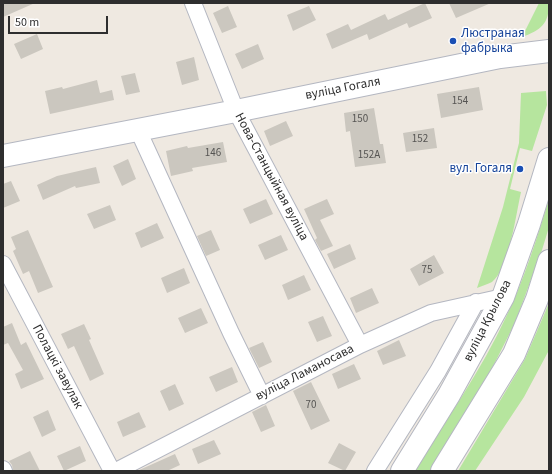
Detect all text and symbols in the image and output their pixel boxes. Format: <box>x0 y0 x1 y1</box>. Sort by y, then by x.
scale bar <box>10 8 110 34</box>
text: 50 m <box>15 14 39 31</box>
place label: Люстраная фабрыка <box>461 26 525 57</box>
marker: Люстраная фабрыка <box>448 36 458 46</box>
street label: вуліца Гогаля <box>304 74 382 104</box>
house number: 154 <box>452 95 468 109</box>
street label: Нова-Станцыйная вуліца <box>231 110 311 244</box>
house number: 150 <box>352 113 368 127</box>
house number: 152 <box>412 133 428 147</box>
house number: 146 <box>205 147 221 161</box>
house number: 152А <box>358 149 380 163</box>
place label: вул. Гогаля <box>450 161 512 177</box>
marker: вул. Гогаля <box>515 164 525 174</box>
house number: 75 <box>422 264 432 278</box>
street label: вуліца Крылова <box>461 277 515 365</box>
street label: Полацкі завулак <box>28 322 86 412</box>
street label: вуліца Ламаносава <box>253 341 357 405</box>
house number: 70 <box>306 399 316 413</box>

